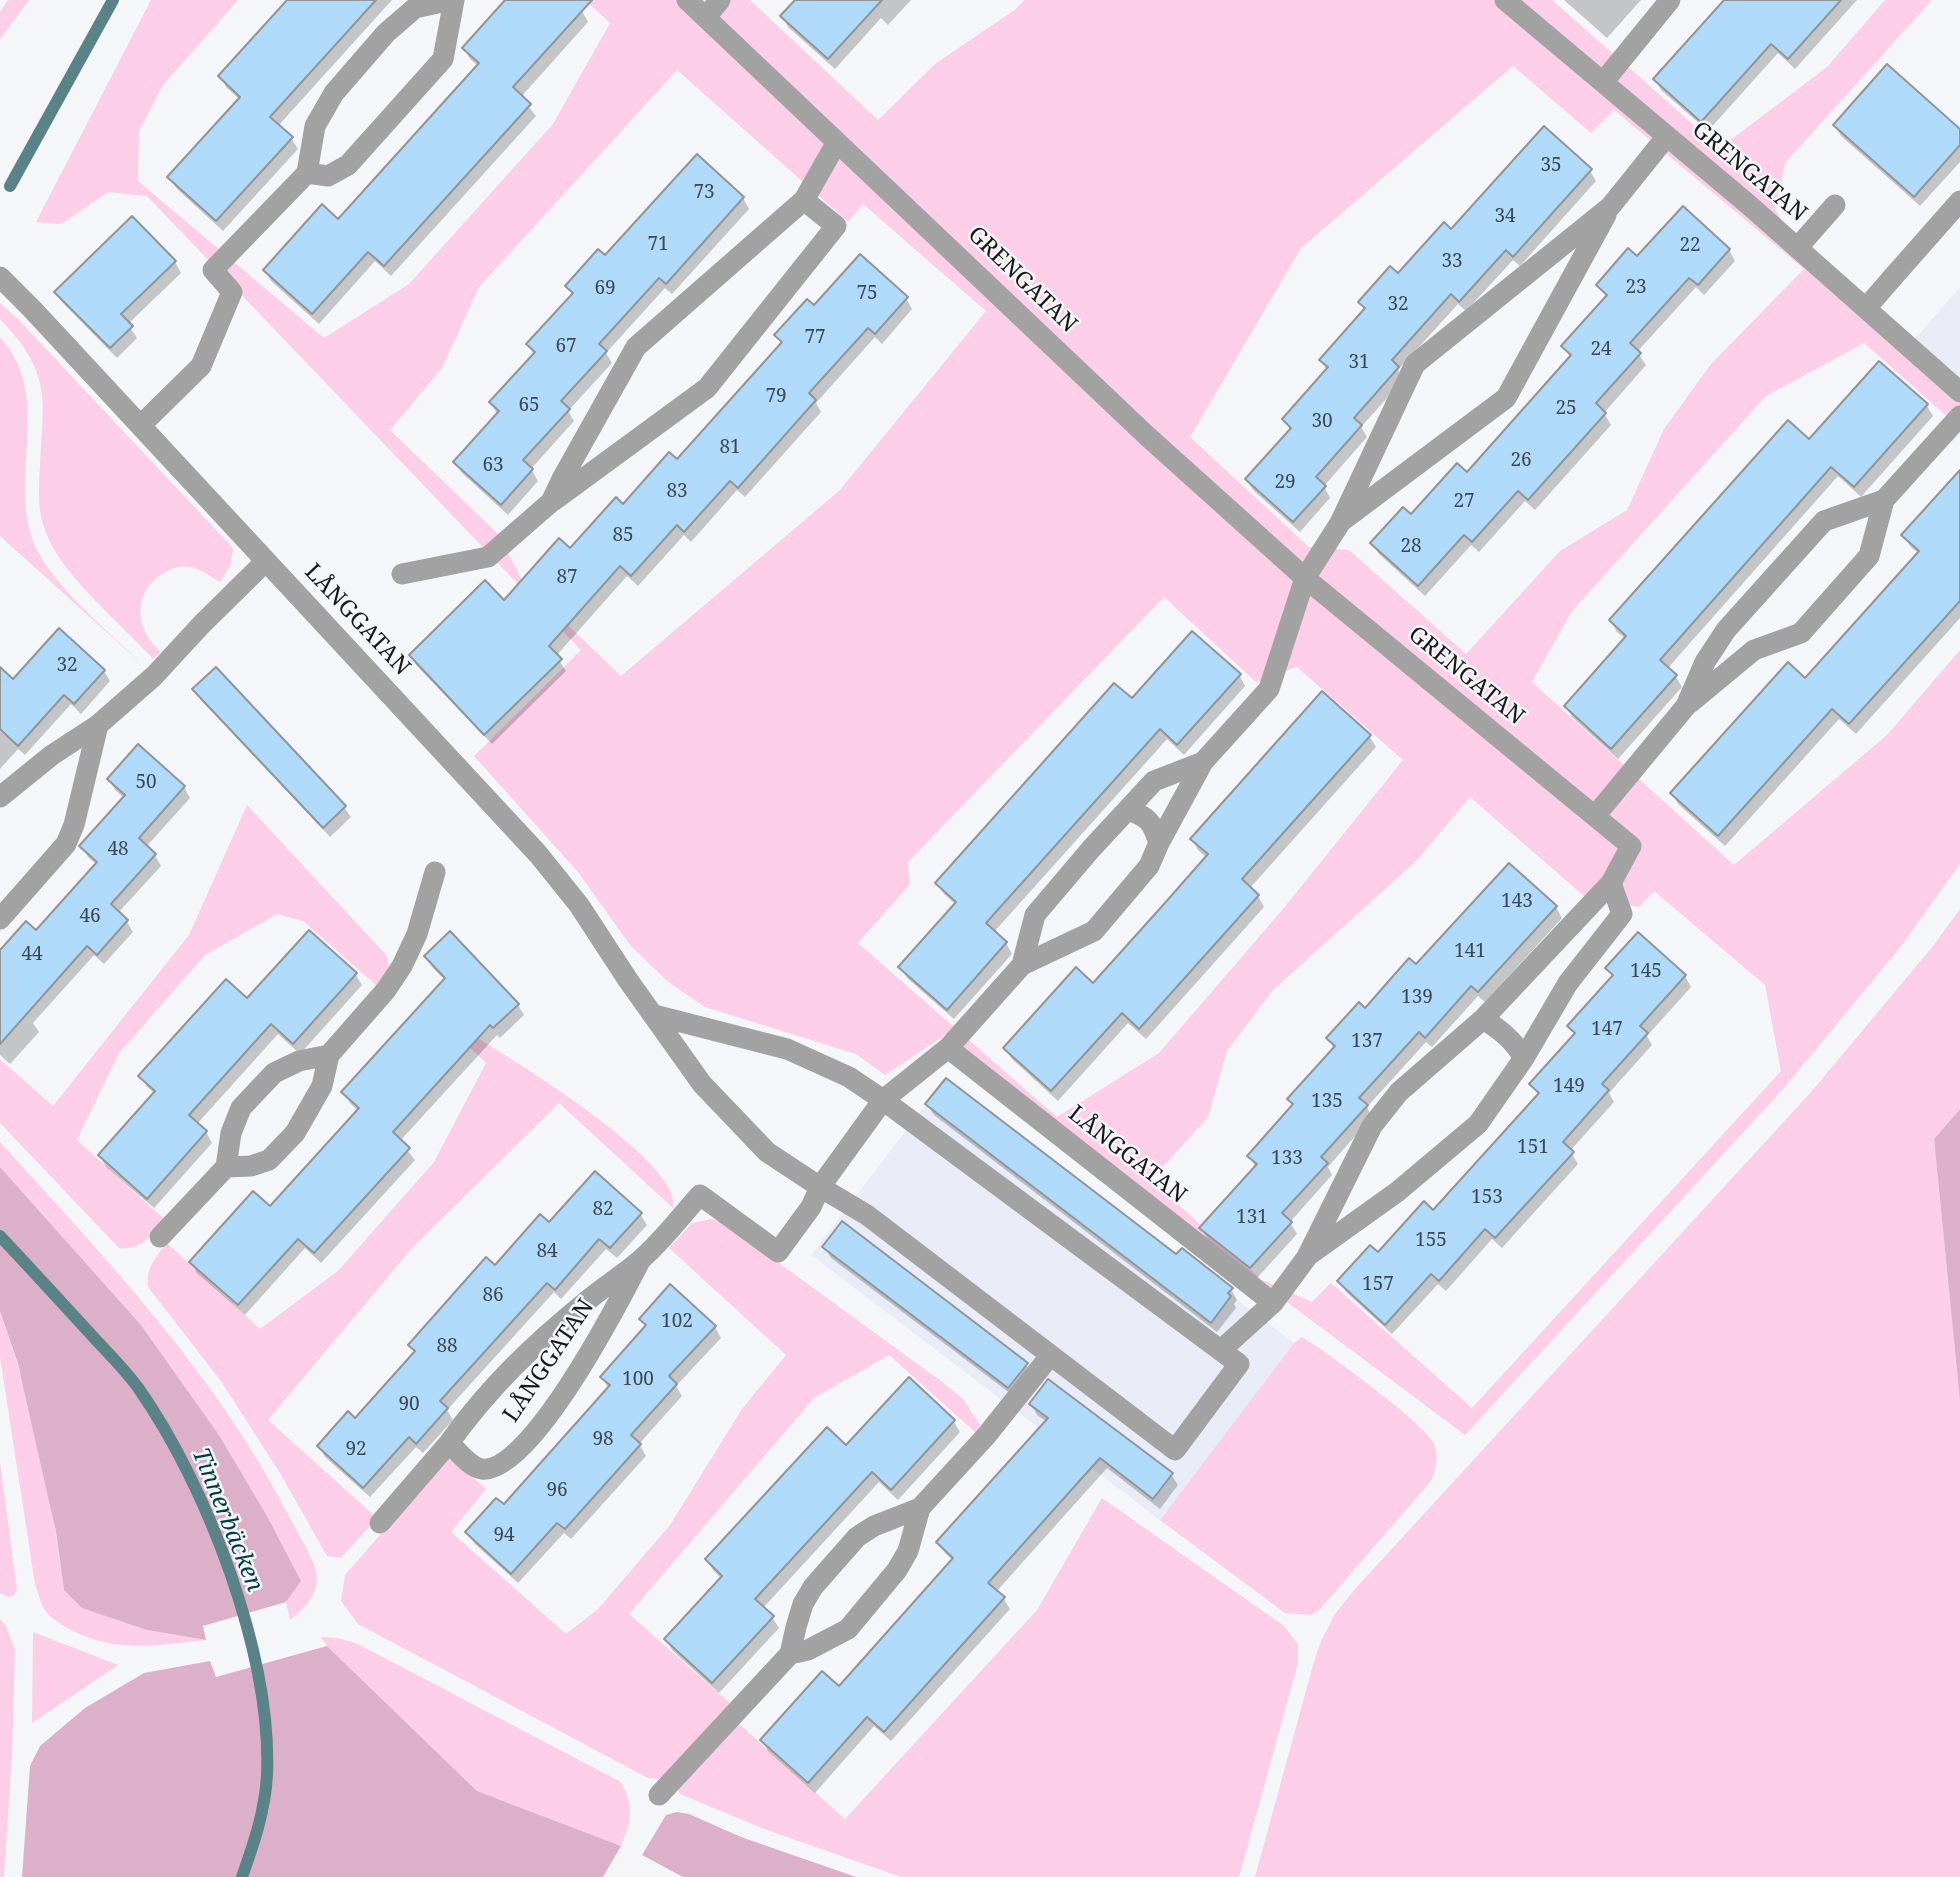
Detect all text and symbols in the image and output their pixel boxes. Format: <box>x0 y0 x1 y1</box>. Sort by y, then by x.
street label: GRENGATAN <box>1686 116 1812 228</box>
house number: 35 <box>1540 155 1562 177</box>
house number: 73 <box>693 182 715 204</box>
house number: 34 <box>1494 206 1516 228</box>
street label: GRENGATAN <box>962 221 1082 339</box>
house number: 71 <box>647 234 669 256</box>
house number: 22 <box>1679 235 1701 257</box>
house number: 33 <box>1441 251 1463 273</box>
house number: 23 <box>1625 277 1647 299</box>
house number: 69 <box>594 278 616 300</box>
house number: 75 <box>856 283 878 305</box>
house number: 32 <box>1387 294 1409 316</box>
house number: 77 <box>804 327 826 349</box>
house number: 67 <box>555 336 577 358</box>
house number: 24 <box>1590 339 1612 361</box>
house number: 31 <box>1348 352 1370 374</box>
house number: 79 <box>765 386 787 408</box>
house number: 65 <box>518 395 540 417</box>
house number: 25 <box>1555 398 1577 420</box>
house number: 30 <box>1311 411 1333 433</box>
house number: 81 <box>719 437 741 459</box>
house number: 26 <box>1510 450 1532 472</box>
house number: 63 <box>482 455 504 477</box>
house number: 29 <box>1274 472 1296 494</box>
house number: 83 <box>666 481 688 503</box>
house number: 27 <box>1453 491 1475 513</box>
house number: 85 <box>612 525 634 547</box>
house number: 28 <box>1400 536 1422 558</box>
street label: LÅNGGATAN <box>298 559 416 681</box>
house number: 87 <box>556 567 578 589</box>
street label: GRENGATAN <box>1402 621 1530 731</box>
house number: 32 <box>56 655 78 677</box>
house number: 50 <box>135 772 157 794</box>
house number: 48 <box>107 839 129 861</box>
house number: 143 <box>1501 891 1533 913</box>
house number: 46 <box>79 906 101 928</box>
house number: 141 <box>1454 941 1486 963</box>
house number: 44 <box>21 944 43 966</box>
house number: 145 <box>1630 961 1662 983</box>
house number: 139 <box>1401 987 1433 1009</box>
house number: 147 <box>1591 1019 1623 1041</box>
house number: 137 <box>1351 1031 1383 1053</box>
house number: 149 <box>1553 1076 1585 1098</box>
house number: 135 <box>1311 1091 1343 1113</box>
street label: LÅNGGATAN <box>1062 1100 1192 1210</box>
house number: 151 <box>1517 1137 1549 1159</box>
house number: 133 <box>1271 1148 1303 1170</box>
house number: 153 <box>1471 1187 1503 1209</box>
house number: 82 <box>592 1199 614 1221</box>
house number: 131 <box>1236 1207 1268 1229</box>
house number: 155 <box>1415 1230 1447 1252</box>
house number: 84 <box>536 1241 558 1263</box>
house number: 157 <box>1362 1274 1394 1296</box>
house number: 86 <box>482 1285 504 1307</box>
street label: LÅNGGATAN <box>498 1294 600 1428</box>
house number: 102 <box>661 1311 693 1333</box>
house number: 88 <box>436 1336 458 1358</box>
house number: 100 <box>622 1369 654 1391</box>
house number: 90 <box>398 1394 420 1416</box>
house number: 98 <box>592 1429 614 1451</box>
house number: 92 <box>345 1439 367 1461</box>
water label: Tinnerbäcken <box>185 1444 269 1596</box>
house number: 96 <box>546 1480 568 1502</box>
house number: 94 <box>493 1525 515 1547</box>

